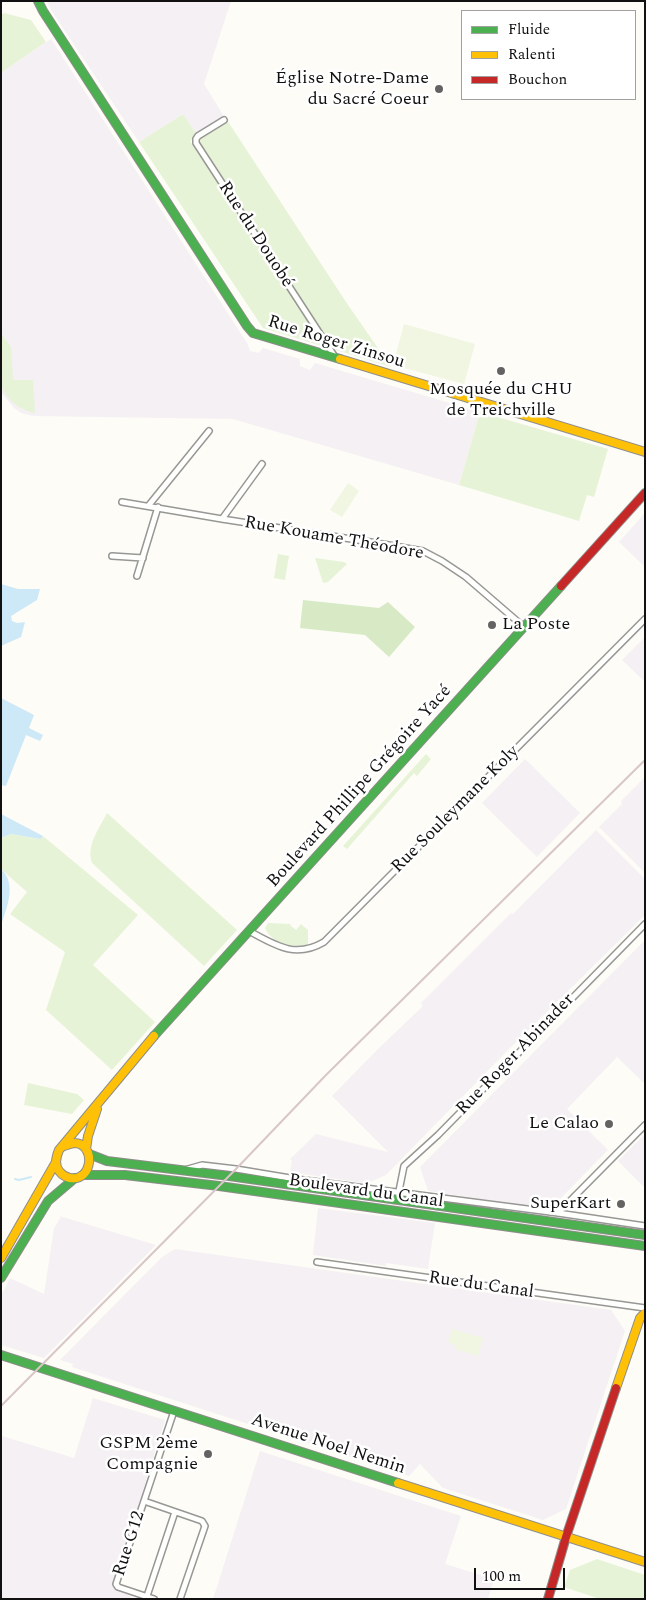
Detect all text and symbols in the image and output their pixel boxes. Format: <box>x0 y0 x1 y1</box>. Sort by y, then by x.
legend <box>461 10 636 100</box>
text: Fluide <box>508 18 550 41</box>
text: Ralenti <box>508 43 556 66</box>
place label: Église Notre-Dame du Sacré Coeur <box>275 68 429 110</box>
text: Bouchon <box>508 68 567 91</box>
marker: Église Notre-Dame du Sacré Coeur <box>433 83 445 95</box>
street label: Rue du Douobé <box>213 178 297 292</box>
street label: Rue Roger Zinsou <box>265 312 407 374</box>
marker: Mosquée du CHU de Treichville <box>495 365 507 377</box>
place label: Mosquée du CHU de Treichville <box>429 379 573 422</box>
street label: Rue Kouame Théodore <box>243 513 425 565</box>
place label: La Poste <box>502 614 570 636</box>
marker: La Poste <box>486 619 498 631</box>
street label: Boulevard Phillipe Grégoire Yacé <box>263 681 457 893</box>
street label: Rue Souleymane Koly <box>388 742 524 878</box>
street label: Rue Roger Abinader <box>452 990 580 1120</box>
place label: Le Calao <box>529 1113 599 1135</box>
marker: Le Calao <box>603 1118 615 1130</box>
street label: Boulevard du Canal <box>287 1170 445 1214</box>
place label: SuperKart <box>530 1193 611 1215</box>
marker: SuperKart <box>615 1198 627 1210</box>
street label: Rue du Canal <box>427 1268 535 1304</box>
street label: Avenue Noel Nemin <box>248 1410 408 1480</box>
place label: GSPM 2ème Compagnie <box>99 1433 198 1476</box>
marker: GSPM 2ème Compagnie <box>202 1448 214 1460</box>
street label: Rue G12 <box>109 1509 151 1579</box>
scale bar <box>476 1558 567 1590</box>
text: 100 m <box>482 1565 521 1588</box>

